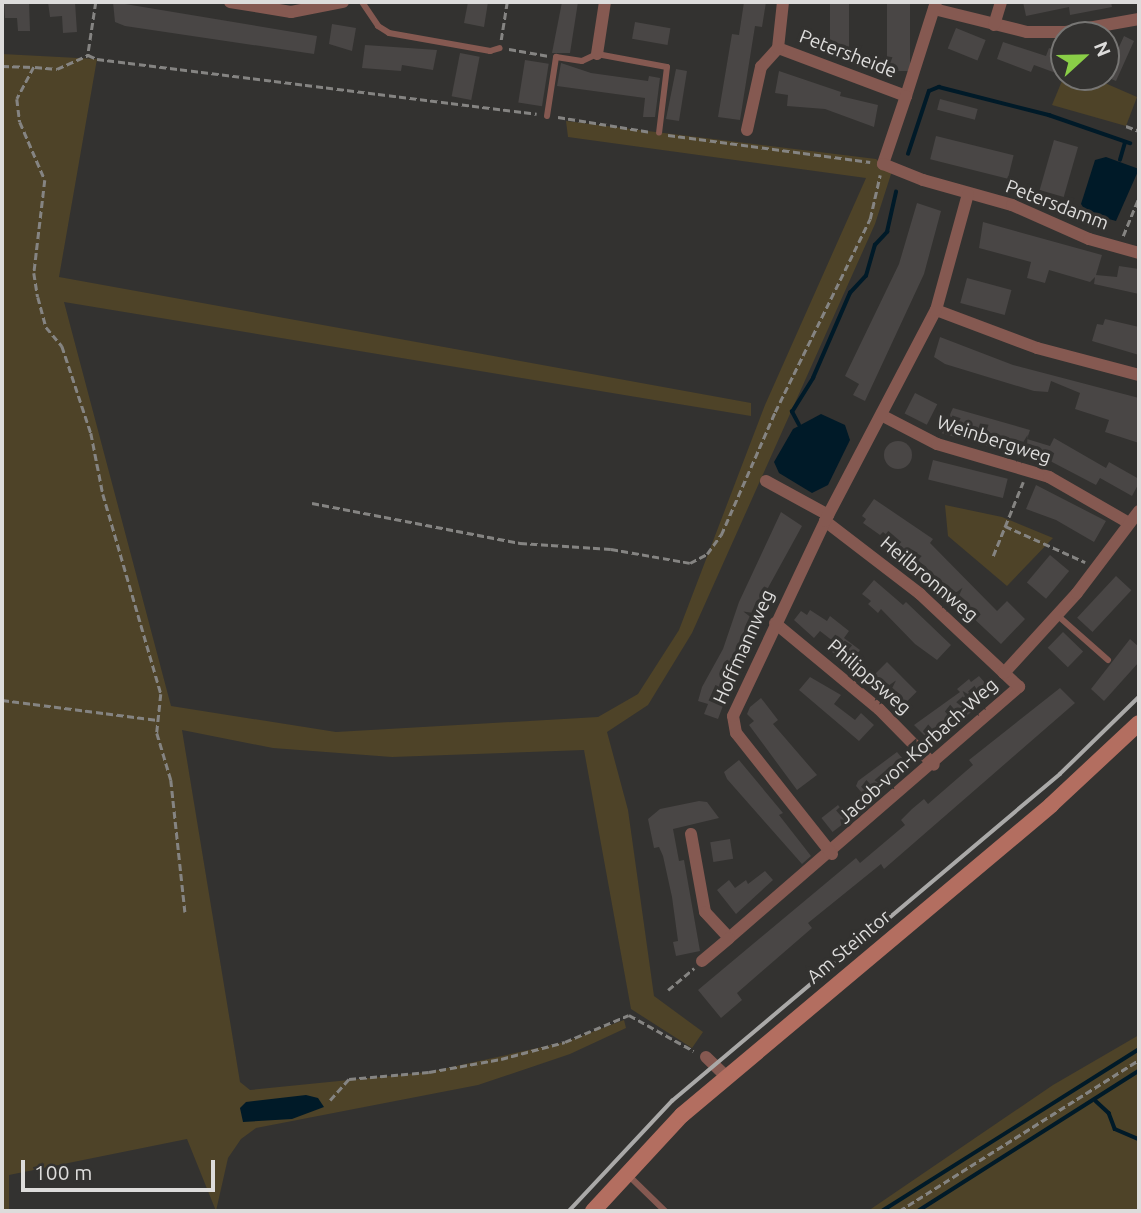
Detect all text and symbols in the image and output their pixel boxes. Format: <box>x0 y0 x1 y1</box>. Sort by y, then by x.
north arrow <box>1050 21 1120 91</box>
street label: Petersheide <box>796 25 900 83</box>
text: N <box>1090 38 1115 60</box>
street label: Petersdamm <box>1002 175 1112 235</box>
street label: Weinbergweg <box>934 411 1054 469</box>
street label: Heilbronnweg <box>875 532 983 626</box>
street label: Hoffmannweg <box>709 586 779 708</box>
street label: Philippsweg <box>823 635 915 719</box>
street label: Jacob-von-Korbach-Weg <box>834 673 1002 829</box>
street label: Am Steintor <box>803 905 895 989</box>
scale bar <box>24 1146 219 1190</box>
text: 100 m <box>34 1160 92 1184</box>

